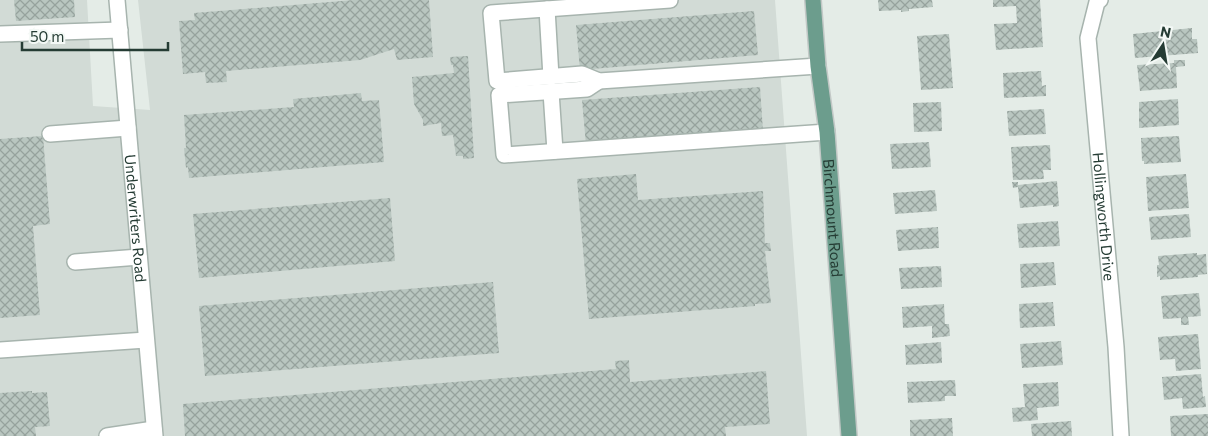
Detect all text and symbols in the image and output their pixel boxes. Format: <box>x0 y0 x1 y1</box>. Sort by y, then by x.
scale bar <box>22 20 169 52</box>
north arrow <box>1138 20 1188 70</box>
text: N <box>1159 22 1173 41</box>
text: 50 m <box>30 27 64 45</box>
street label: Hollingworth Drive <box>1089 151 1119 282</box>
street label: Underwriters Road <box>121 153 151 283</box>
street label: Birchmount Road <box>820 158 846 278</box>

